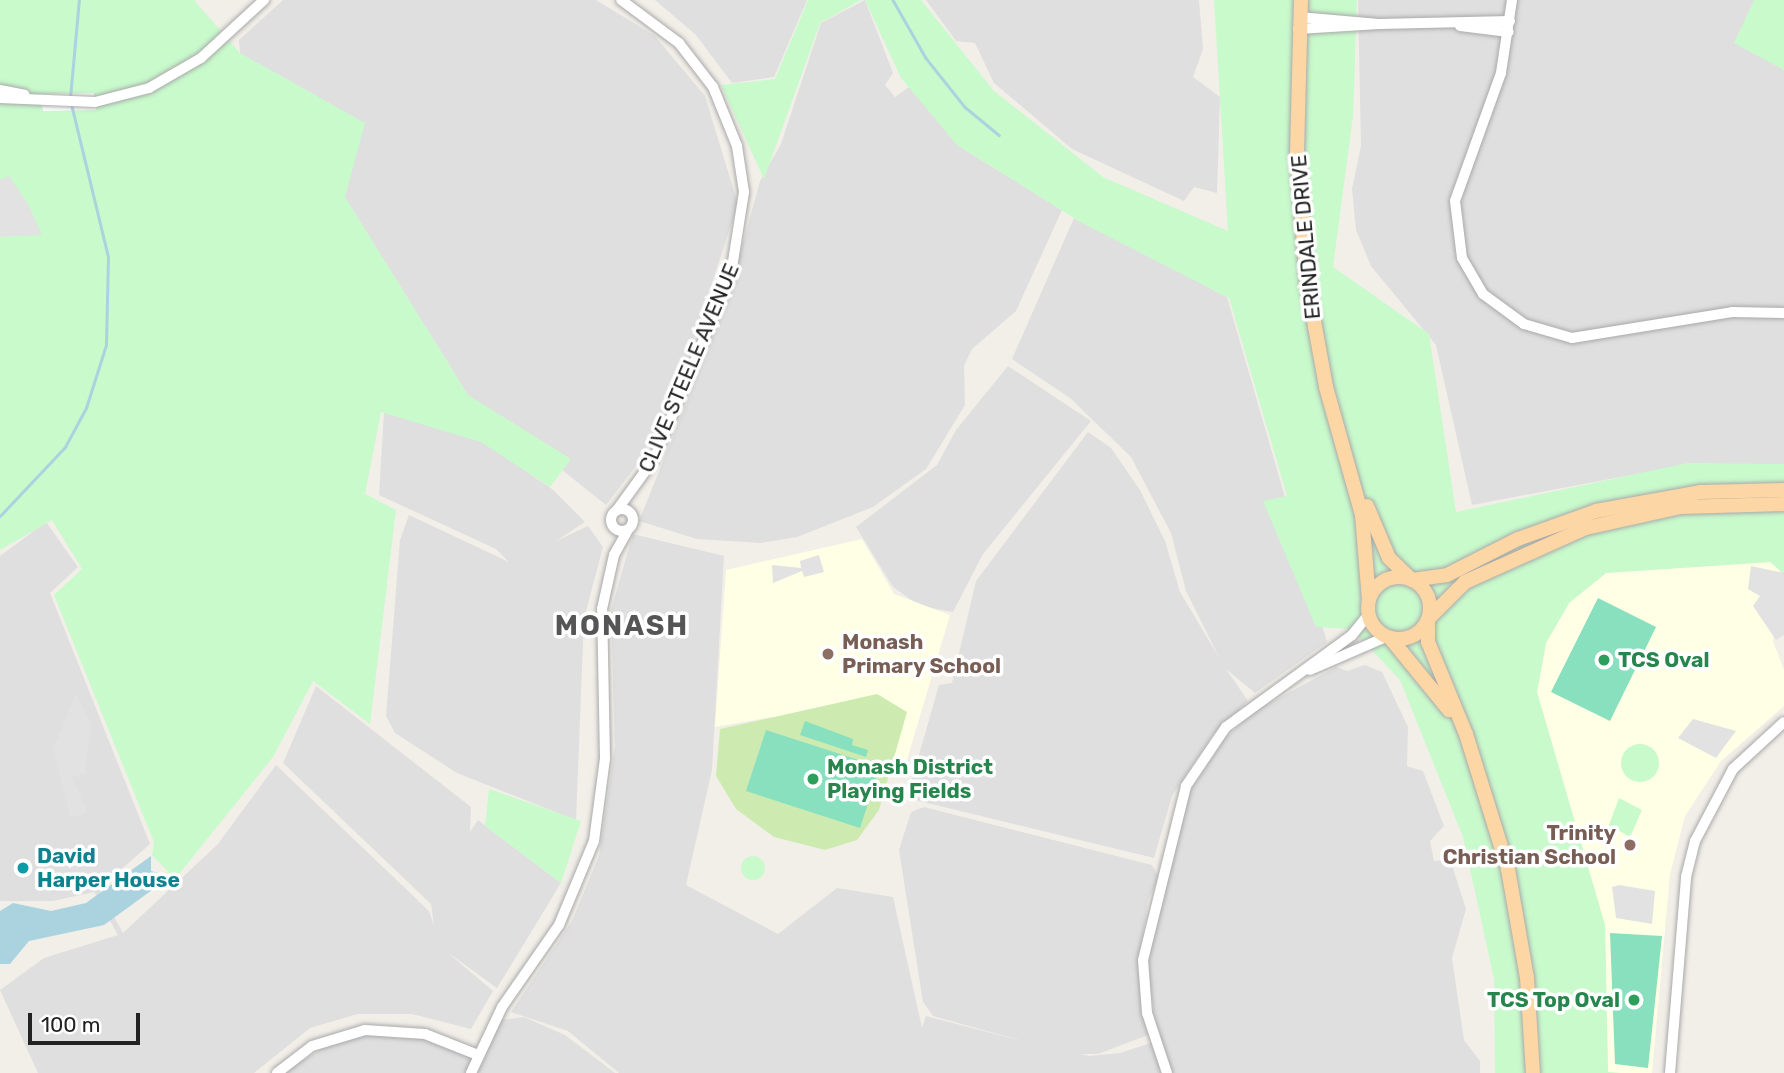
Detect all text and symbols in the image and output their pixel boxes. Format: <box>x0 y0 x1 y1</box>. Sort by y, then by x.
street label: ERINDALE DRIVE <box>1286 154 1326 320</box>
street label: CLIVE STEELE AVENUE <box>633 260 745 476</box>
district label: MONASH <box>556 609 688 643</box>
place label: Monash Primary School <box>842 629 1002 679</box>
marker: Monash Primary School <box>820 646 836 662</box>
place label: TCS Oval <box>1618 647 1710 673</box>
marker: TCS Oval <box>1596 652 1612 668</box>
place label: Monash District Playing Fields <box>827 754 993 804</box>
marker: Monash District Playing Fields <box>805 771 821 787</box>
place label: Trinity Christian School <box>1443 820 1616 870</box>
marker: Trinity Christian School <box>1622 837 1638 853</box>
place label: David Harper House <box>37 843 180 893</box>
marker: David Harper House <box>15 860 31 876</box>
place label: TCS Top Oval <box>1487 987 1620 1013</box>
marker: TCS Top Oval <box>1626 992 1642 1008</box>
scale bar <box>32 1000 144 1044</box>
text: 100 m <box>41 1012 100 1037</box>

